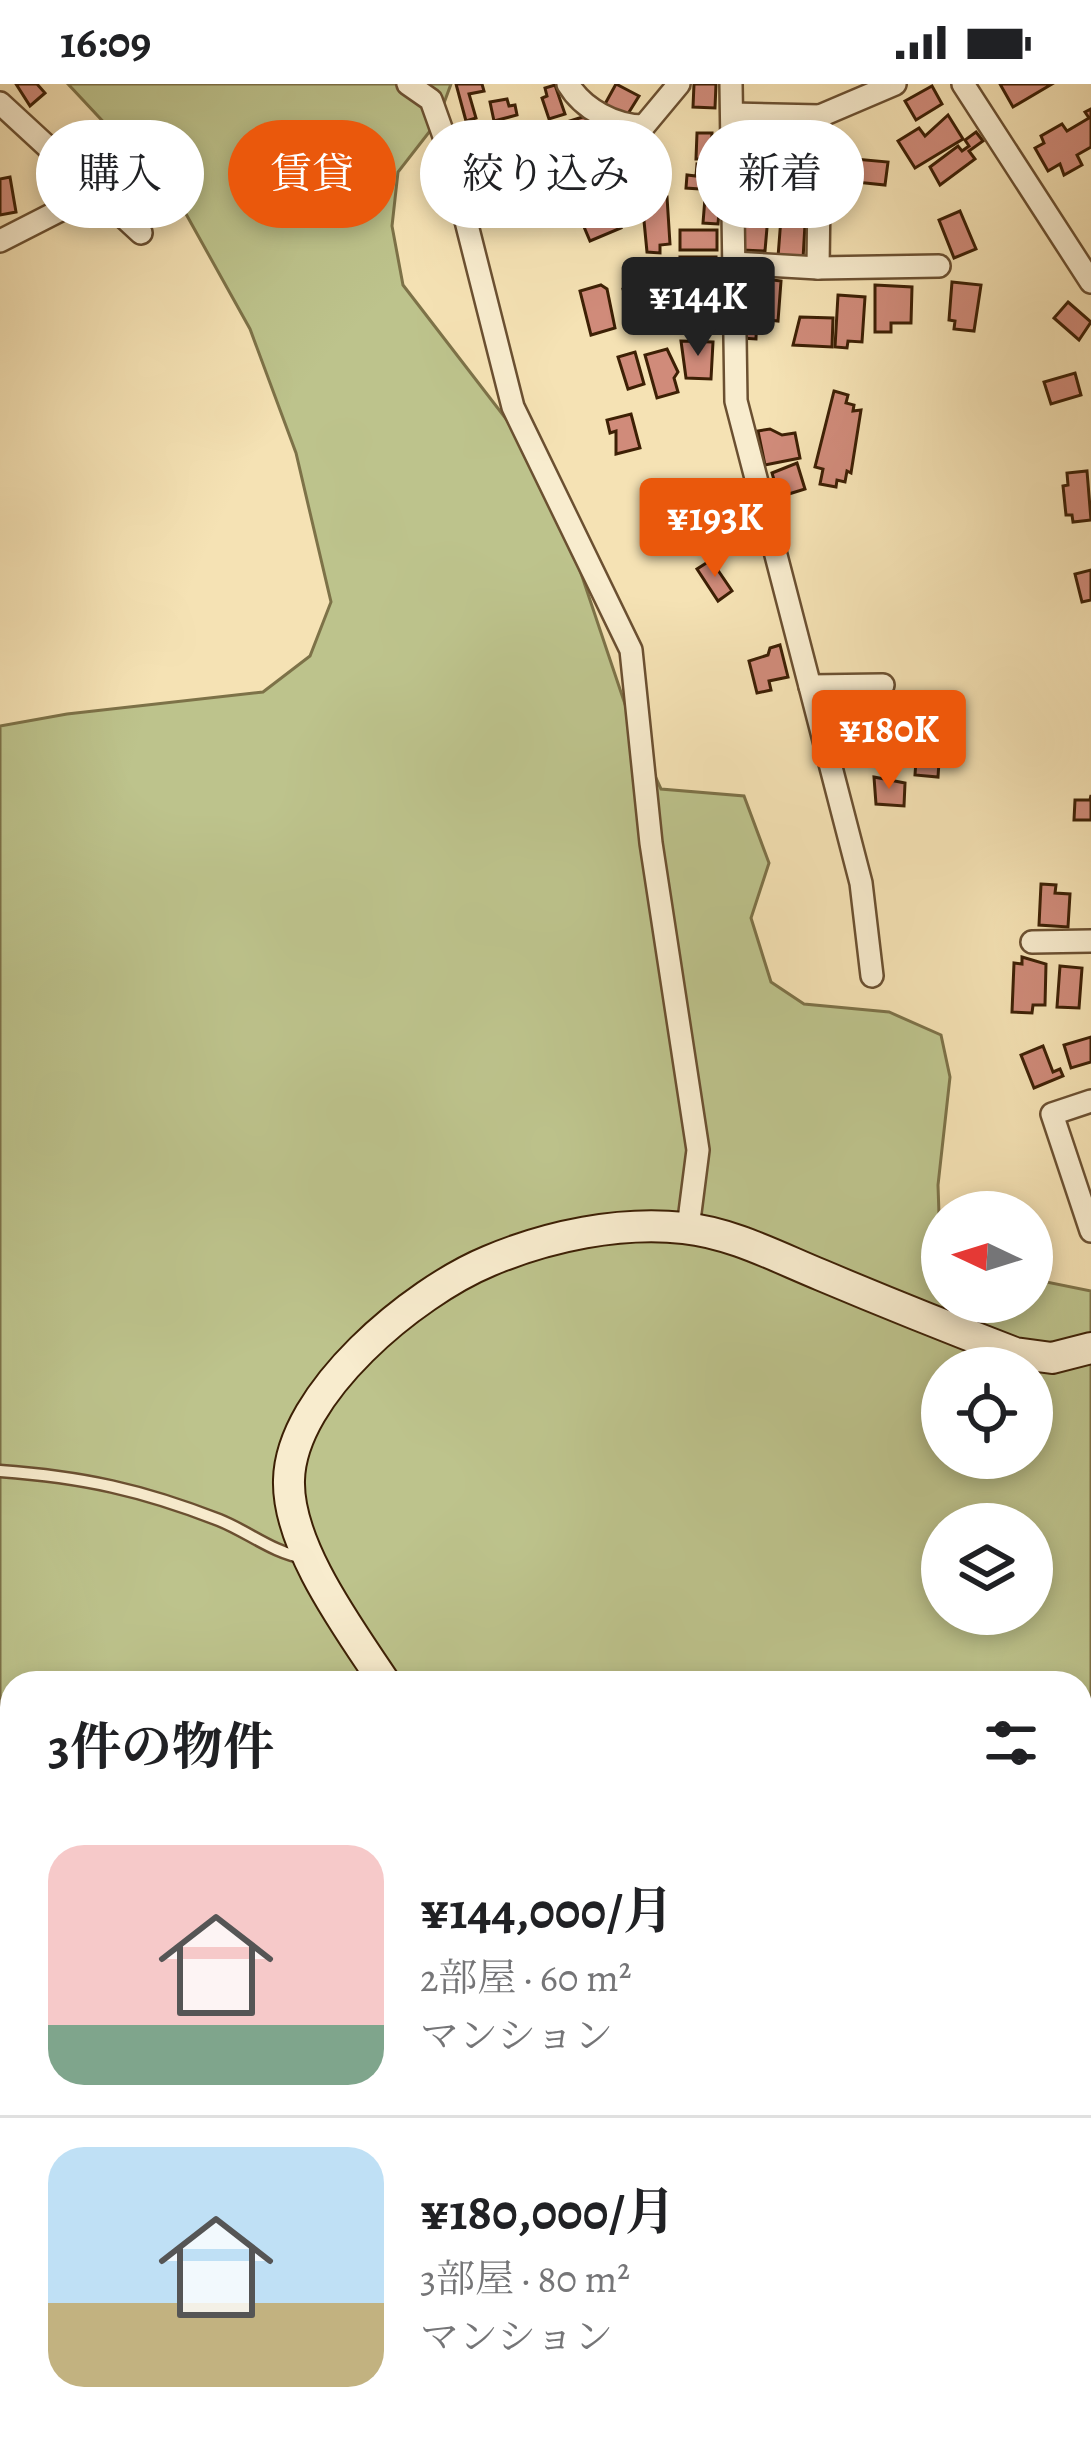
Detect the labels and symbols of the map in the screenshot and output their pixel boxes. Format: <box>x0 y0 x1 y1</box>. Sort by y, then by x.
pin: ¥144K <box>614 257 782 359</box>
pin: ¥193K <box>631 478 799 580</box>
pin: ¥180K <box>805 690 973 792</box>
north arrow <box>921 1191 1053 1323</box>

